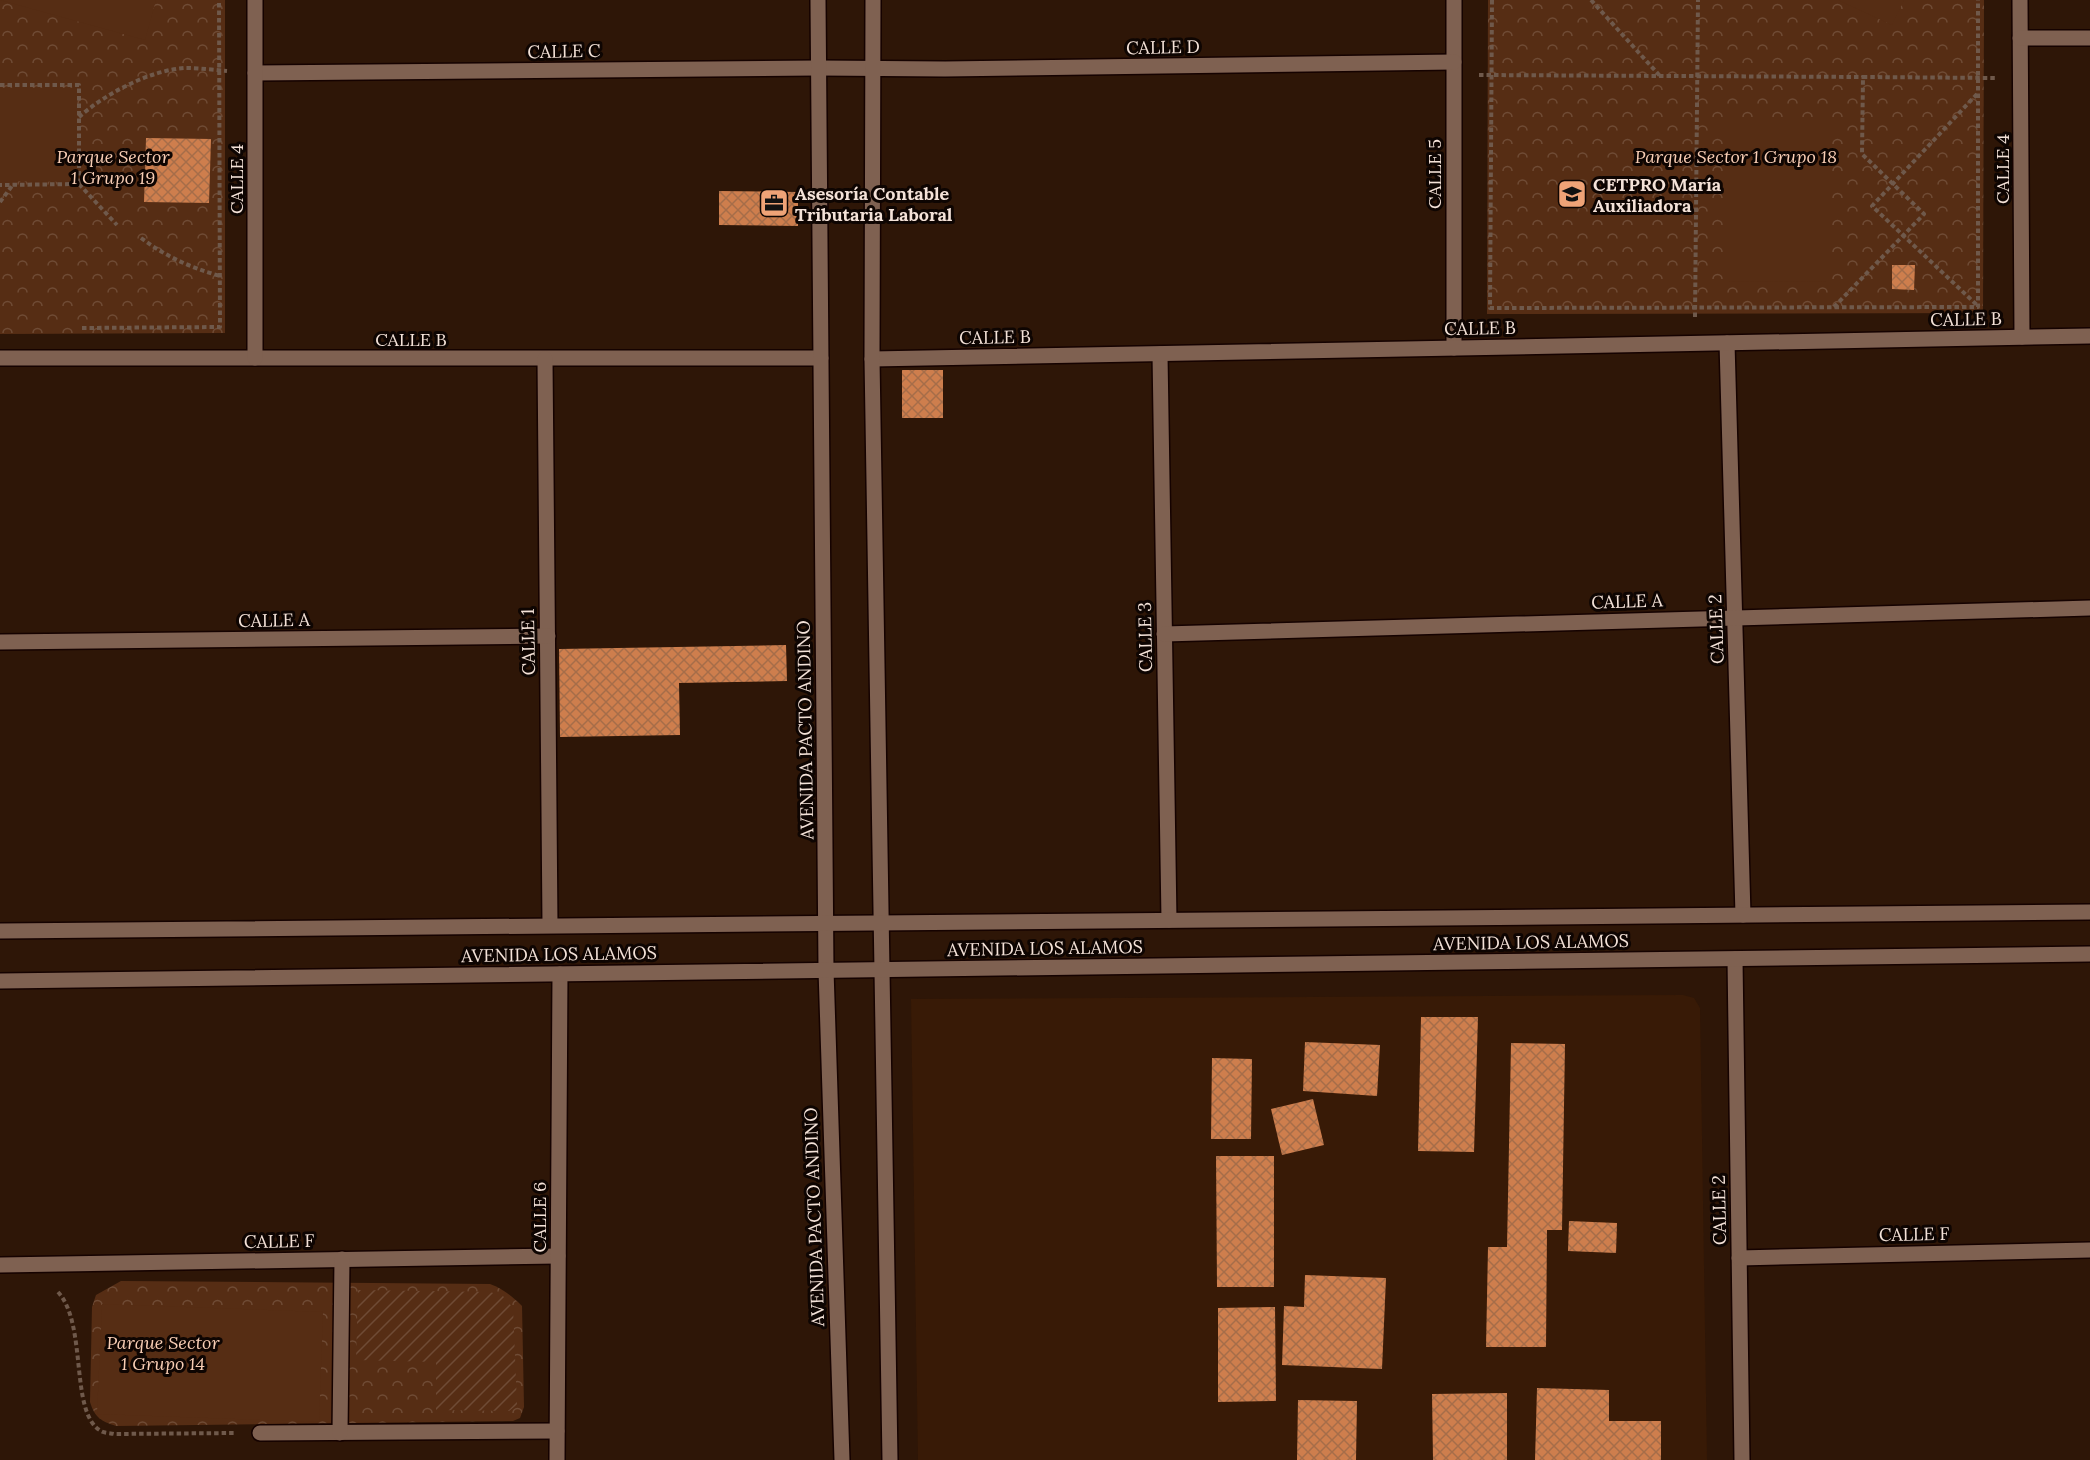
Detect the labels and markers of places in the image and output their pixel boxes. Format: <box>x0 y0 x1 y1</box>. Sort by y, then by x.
place label: CETPRO María Auxiliadora <box>1593 173 1722 217</box>
school or university icon: CETPRO María Auxiliadora <box>1556 178 1588 210</box>
place label: Asesoría Contable Tributaria Laboral <box>795 182 953 226</box>
office icon: Asesoría Contable Tributaria Laboral <box>758 187 790 219</box>

